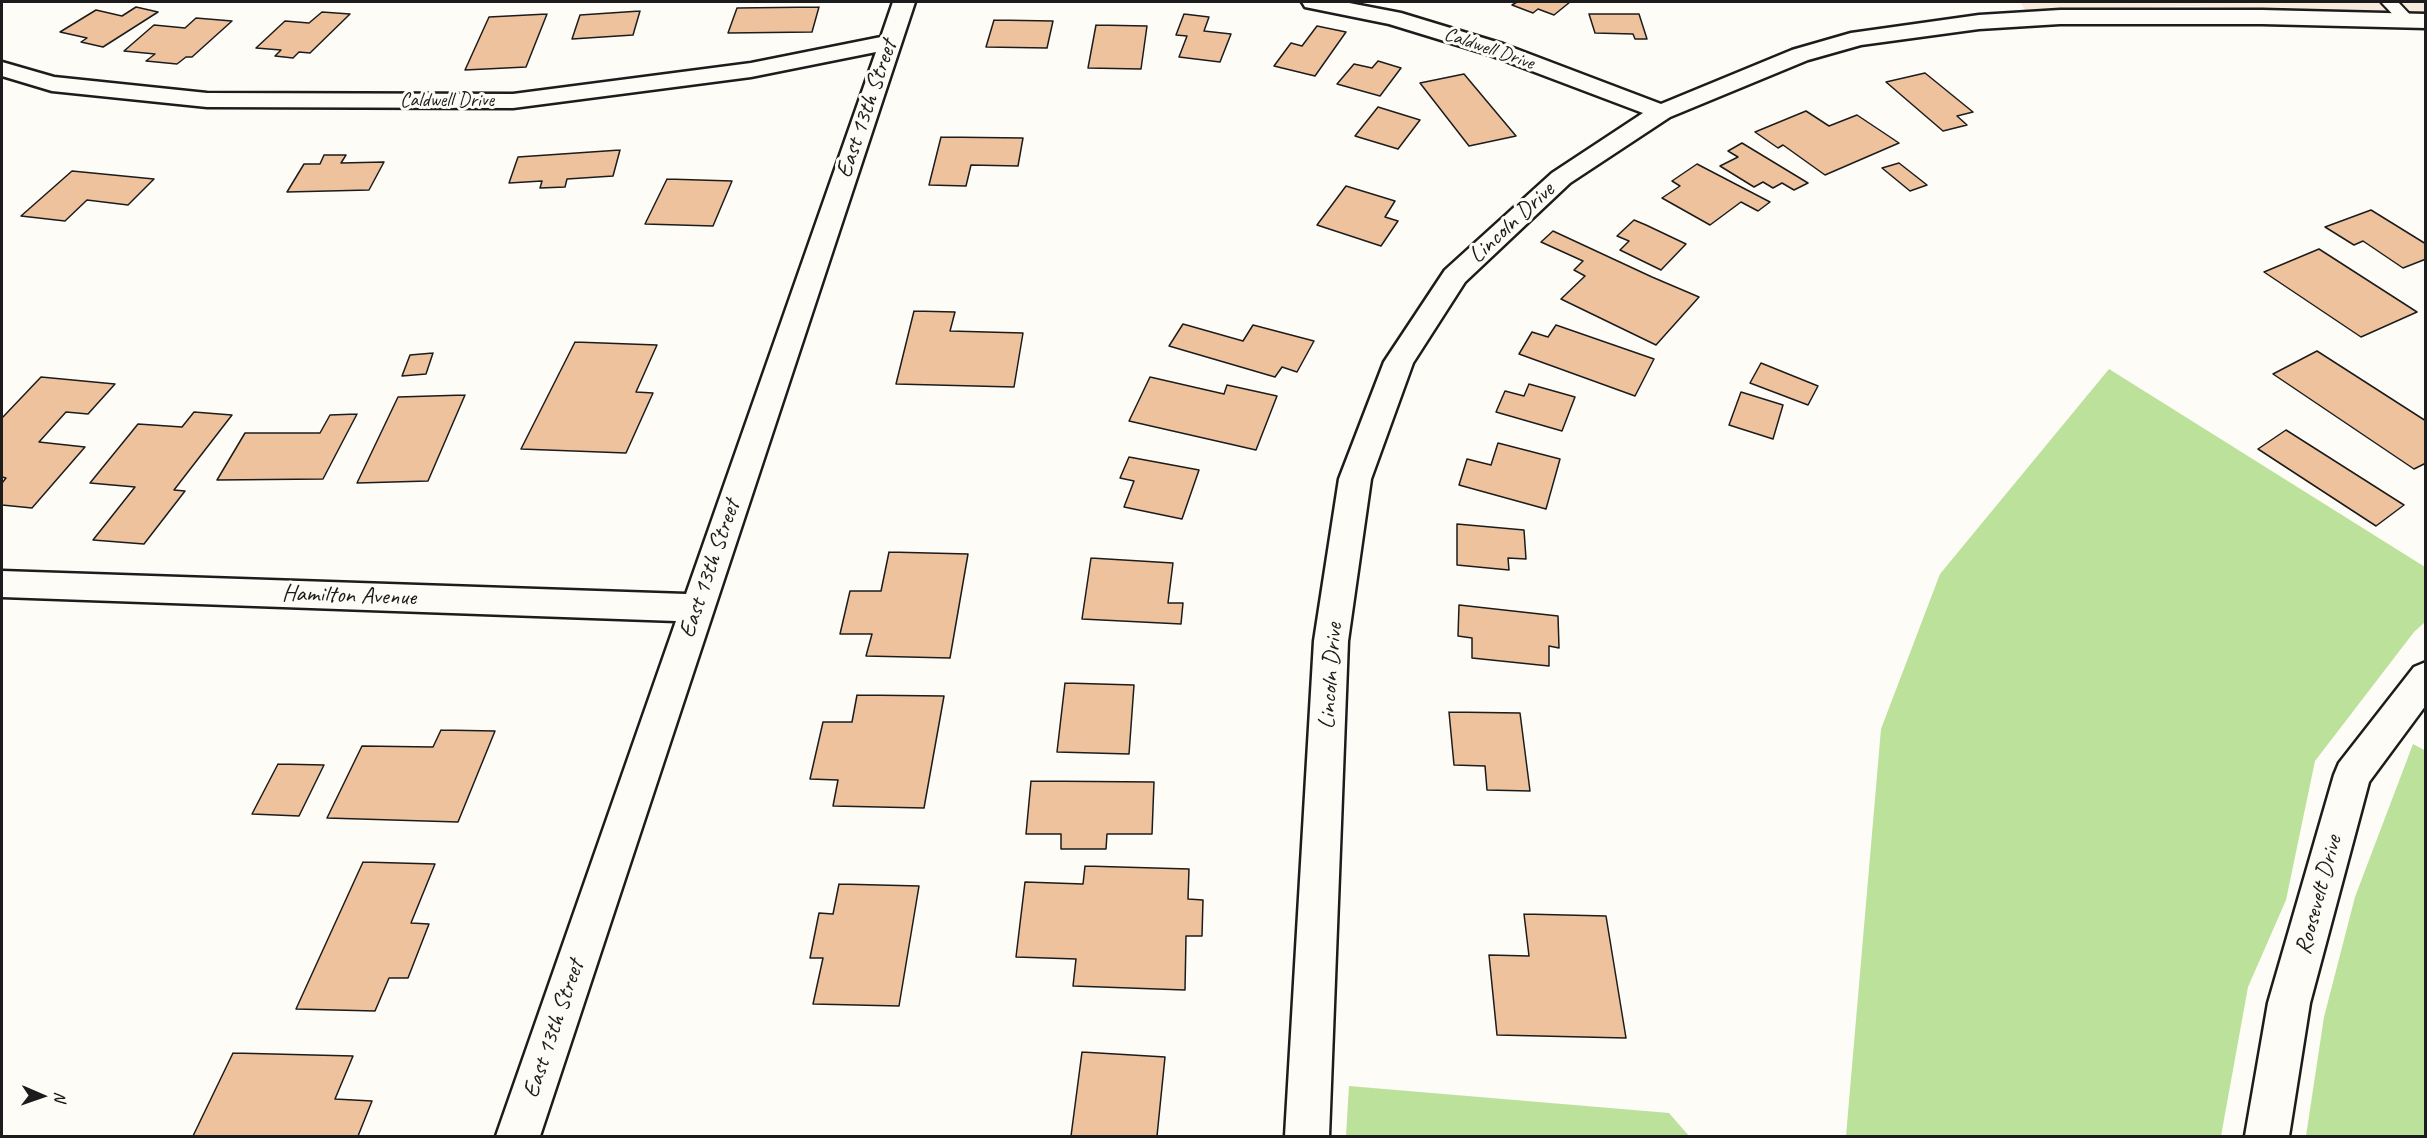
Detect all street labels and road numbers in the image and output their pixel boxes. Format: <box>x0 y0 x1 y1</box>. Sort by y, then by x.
street label: Caldwell Drive <box>1441 22 1537 76</box>
street label: East 13th Street <box>830 36 904 182</box>
street label: Caldwell Drive <box>400 89 494 113</box>
street label: Lincoln Drive <box>1463 176 1561 270</box>
street label: East 13th Street <box>673 496 747 642</box>
street label: Hamilton Avenue <box>281 579 417 613</box>
street label: Lincoln Drive <box>1313 622 1349 730</box>
street label: Roosevelt Drive <box>2289 832 2349 958</box>
street label: East 13th Street <box>517 956 591 1102</box>

